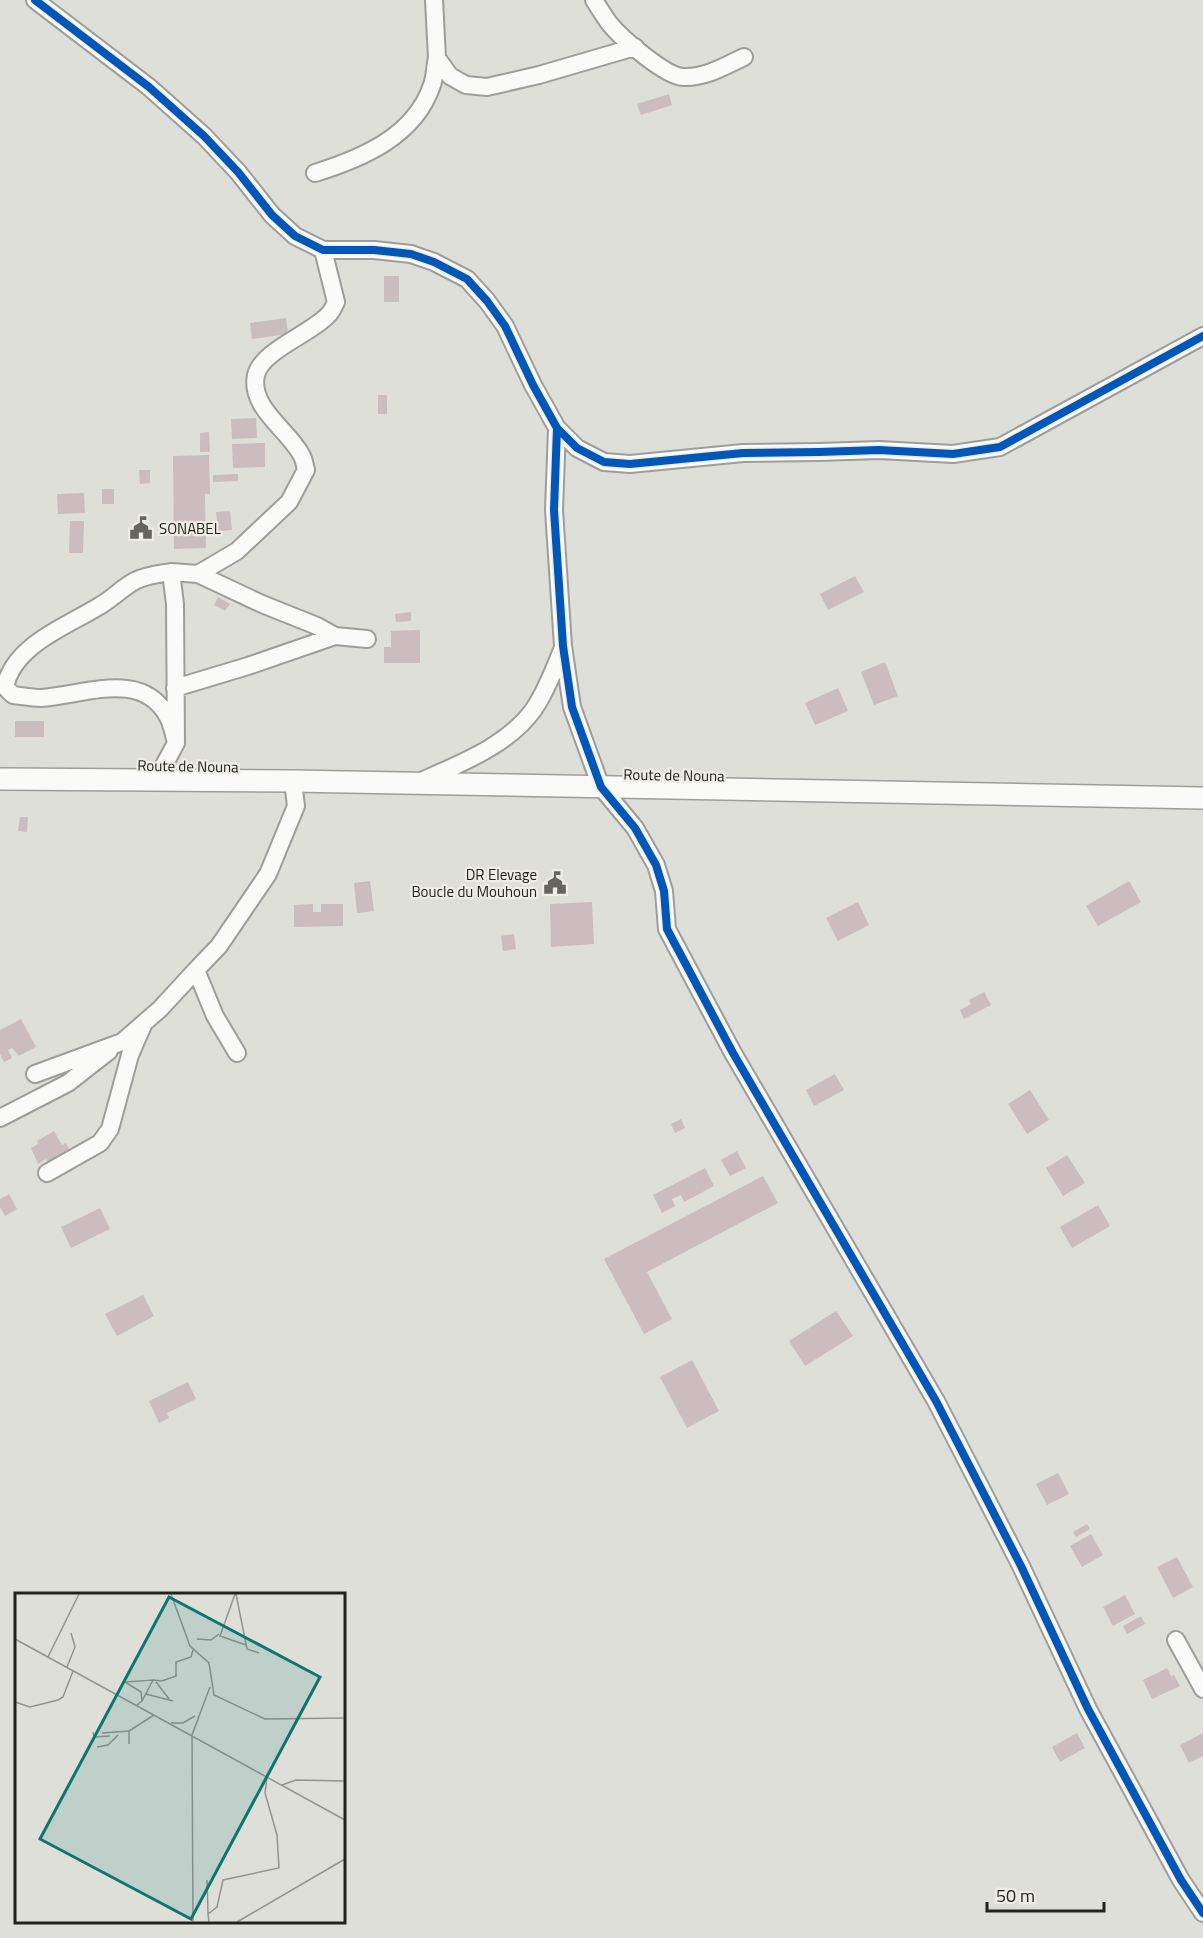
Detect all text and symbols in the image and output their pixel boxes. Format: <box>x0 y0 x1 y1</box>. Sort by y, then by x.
public building icon: SONABEL <box>128 515 154 541</box>
place label: SONABEL <box>159 517 221 540</box>
street label: Route de Nouna <box>137 754 239 778</box>
street label: Route de Nouna <box>623 763 725 787</box>
place label: DR Elevage Boucle du Mouhoun <box>411 863 537 903</box>
public building icon: DR Elevage Boucle du Mouhoun <box>542 870 568 896</box>
inset map <box>15 1593 345 1923</box>
scale bar <box>987 1875 1104 1913</box>
text: 50 m <box>996 1882 1035 1909</box>

